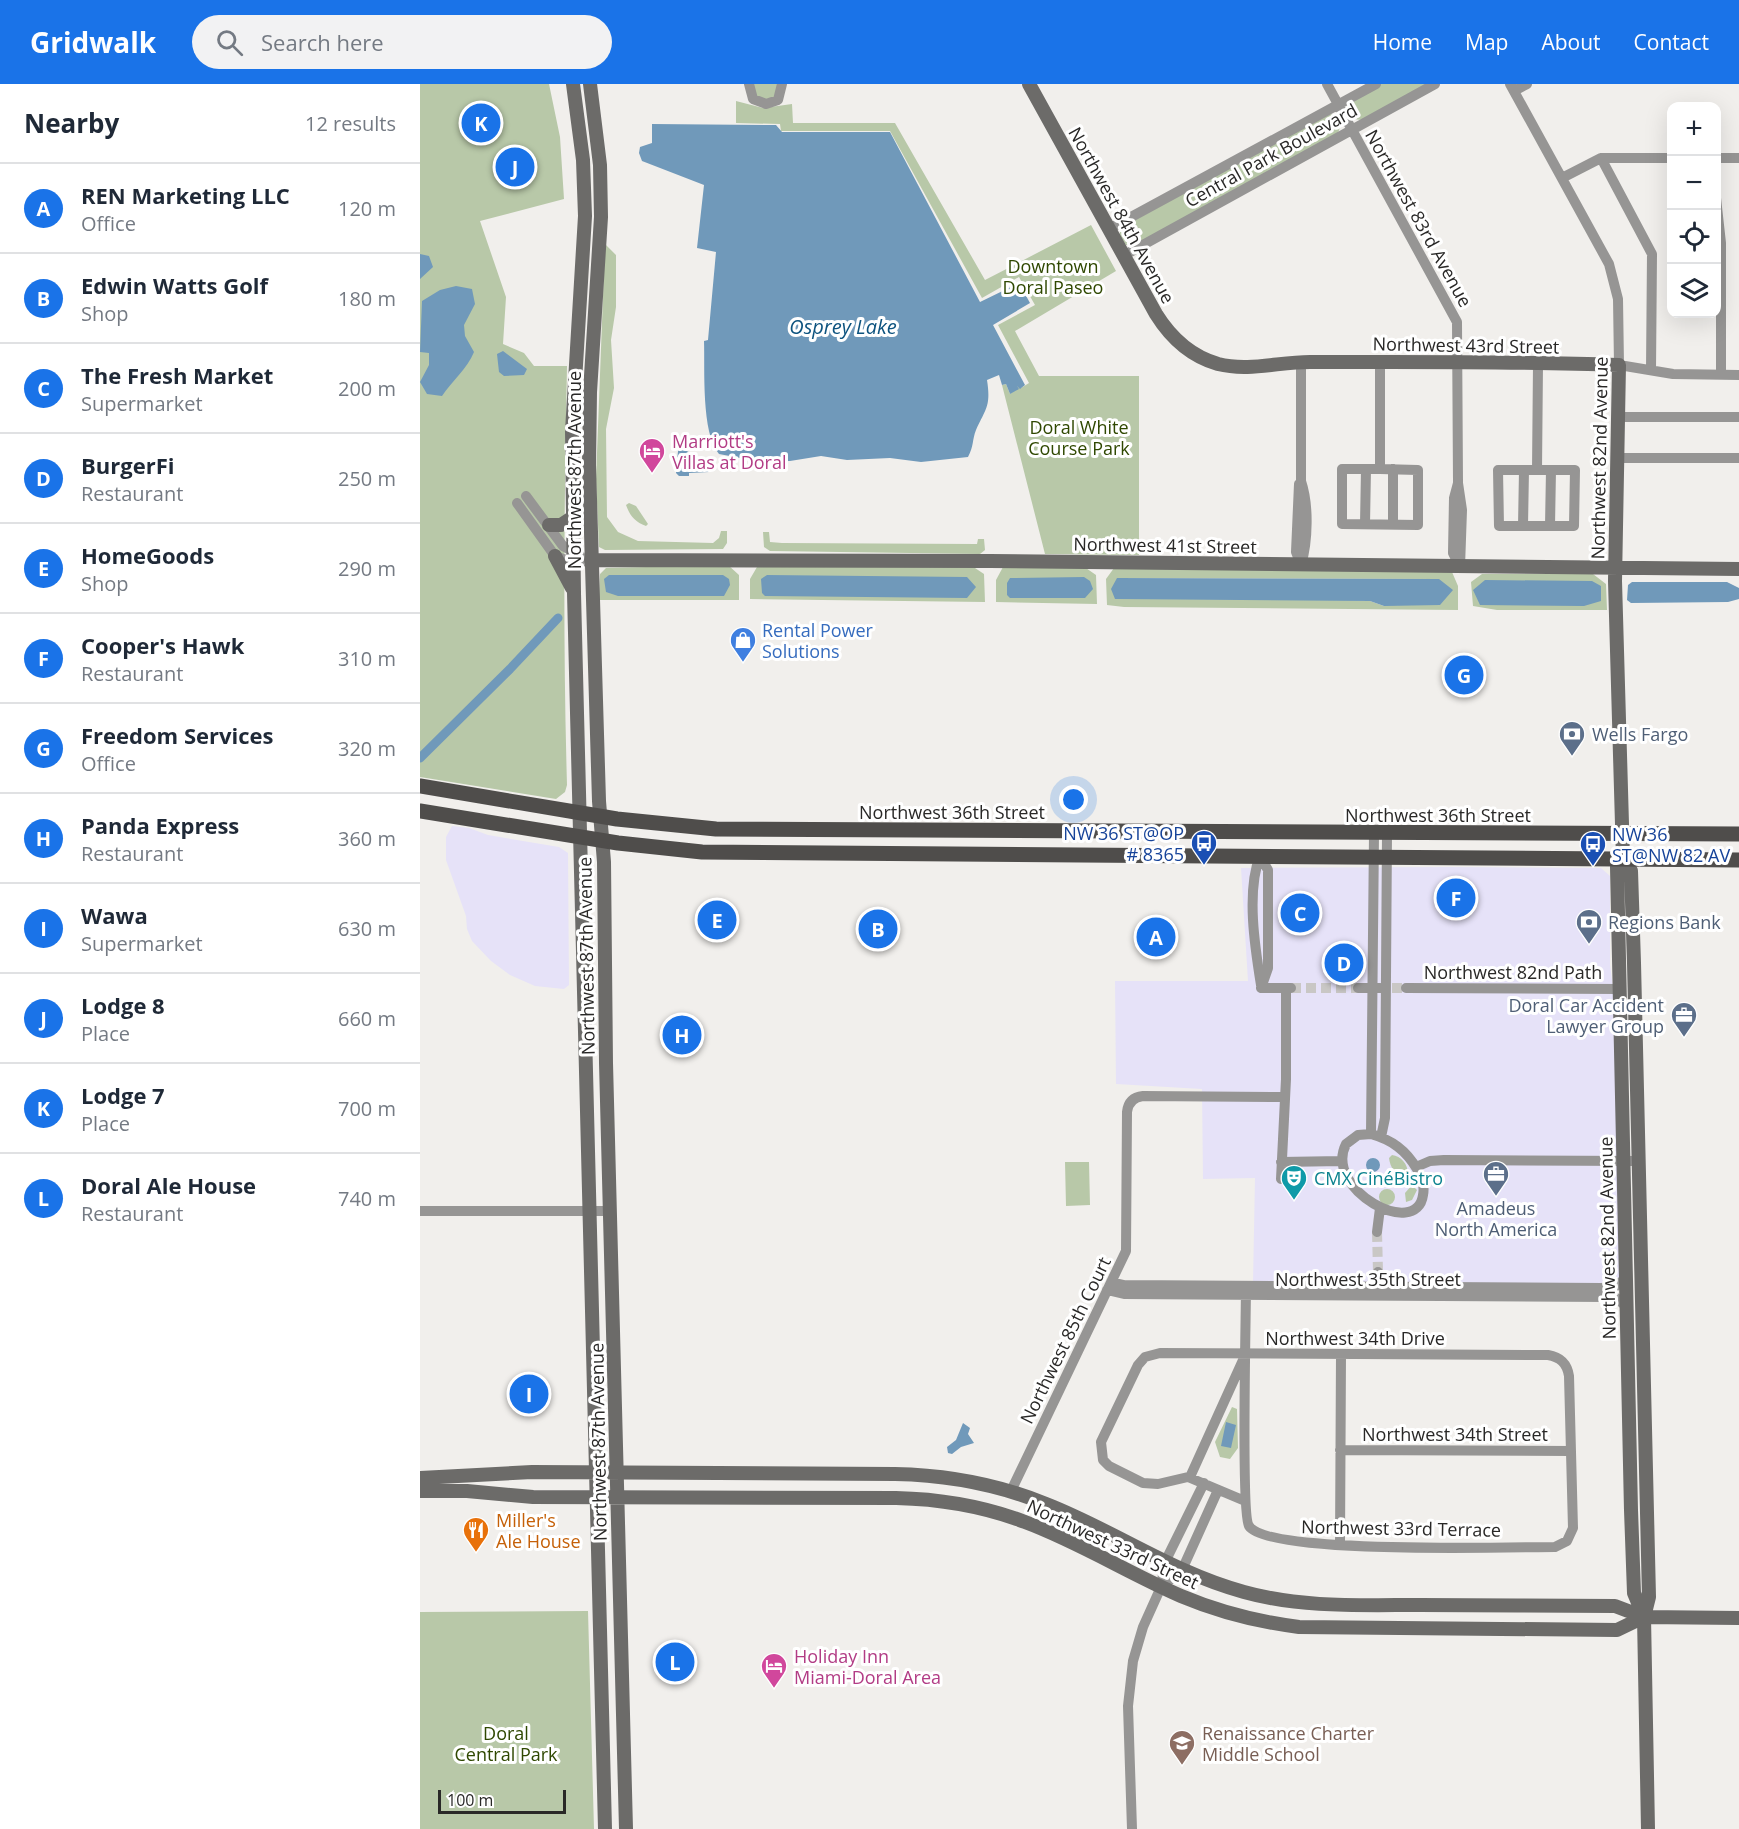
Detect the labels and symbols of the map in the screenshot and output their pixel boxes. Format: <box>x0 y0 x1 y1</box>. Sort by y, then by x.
street label: Central Park Boulevard <box>1181 98 1361 212</box>
pin: K <box>462 100 500 146</box>
street label: Northwest 84th Avenue <box>1063 122 1181 308</box>
street label: Northwest 83rd Avenue <box>1360 125 1478 311</box>
pin: J <box>496 144 535 190</box>
park label: Downtown Doral Paseo <box>1003 254 1103 299</box>
water label: Osprey Lake <box>789 313 897 340</box>
street label: Northwest 43rd Street <box>1372 331 1560 359</box>
street label: Northwest 82nd Avenue <box>1585 356 1613 560</box>
street label: Northwest 87th Avenue <box>562 371 586 569</box>
park label: Doral White Course Park <box>1028 415 1130 460</box>
place label: Marriott's Villas at Doral <box>672 429 787 474</box>
hotel icon: Marriott's Villas at Doral <box>637 436 667 474</box>
street label: Northwest 41st Street <box>1073 531 1257 559</box>
place label: Rental Power Solutions <box>762 618 874 663</box>
shop icon: Rental Power Solutions <box>728 625 758 663</box>
pin: G <box>1444 652 1484 698</box>
bank icon: Wells Fargo <box>1557 719 1587 757</box>
place label: Wells Fargo <box>1592 722 1688 746</box>
your location <box>1059 785 1088 814</box>
street label: Northwest 36th Street <box>859 800 1045 824</box>
street label: Northwest 36th Street <box>1345 803 1531 827</box>
place label: NW 36 ST@OP # 8365 <box>1063 821 1184 866</box>
place label: NW 36 ST@NW 82 AV <box>1612 822 1730 867</box>
bus stop icon: NW 36 ST@OP # 8365 <box>1189 828 1219 866</box>
bus stop icon: NW 36 ST@NW 82 AV <box>1578 829 1608 867</box>
street label: Northwest 87th Avenue <box>572 857 600 1055</box>
pin: F <box>1436 876 1476 920</box>
pin: C <box>1280 890 1320 936</box>
pin: E <box>698 898 736 942</box>
pin: B <box>858 906 898 952</box>
bank icon: Regions Bank <box>1574 907 1604 945</box>
place label: Regions Bank <box>1608 910 1721 934</box>
pin: A <box>1136 914 1176 960</box>
pin: D <box>1324 940 1364 986</box>
street label: Northwest 82nd Path <box>1424 960 1602 984</box>
place label: Doral Car Accident Lawyer Group <box>1508 993 1664 1038</box>
office icon: Doral Car Accident Lawyer Group <box>1669 1000 1699 1038</box>
pin: H <box>662 1012 702 1058</box>
street label: Northwest 82nd Avenue <box>1593 1136 1621 1340</box>
office icon: Amadeus North America <box>1481 1159 1511 1197</box>
theatre icon: CMX CinéBistro <box>1279 1163 1309 1201</box>
place label: CMX CinéBistro <box>1314 1166 1443 1190</box>
place label: Amadeus North America <box>1435 1196 1557 1241</box>
street label: Northwest 85th Court <box>1014 1253 1116 1427</box>
street label: Northwest 35th Street <box>1275 1267 1461 1291</box>
street label: Northwest 34th Drive <box>1265 1326 1445 1350</box>
street label: Northwest 87th Avenue <box>584 1343 612 1541</box>
pin: I <box>510 1372 548 1416</box>
street label: Northwest 34th Street <box>1362 1422 1548 1446</box>
street label: Northwest 33rd Street <box>1023 1494 1203 1594</box>
place label: Miller's Ale House <box>496 1508 581 1553</box>
street label: Northwest 33rd Terrace <box>1301 1514 1501 1542</box>
restaurant icon: Miller's Ale House <box>461 1515 491 1553</box>
pin: L <box>656 1640 694 1684</box>
place label: Holiday Inn Miami-Doral Area <box>794 1644 941 1689</box>
hotel icon: Holiday Inn Miami-Doral Area <box>759 1651 789 1689</box>
park label: Doral Central Park <box>454 1721 558 1766</box>
place label: Renaissance Charter Middle School <box>1202 1721 1375 1766</box>
school or university icon: Renaissance Charter Middle School <box>1167 1728 1197 1766</box>
scale bar <box>438 1787 566 1814</box>

